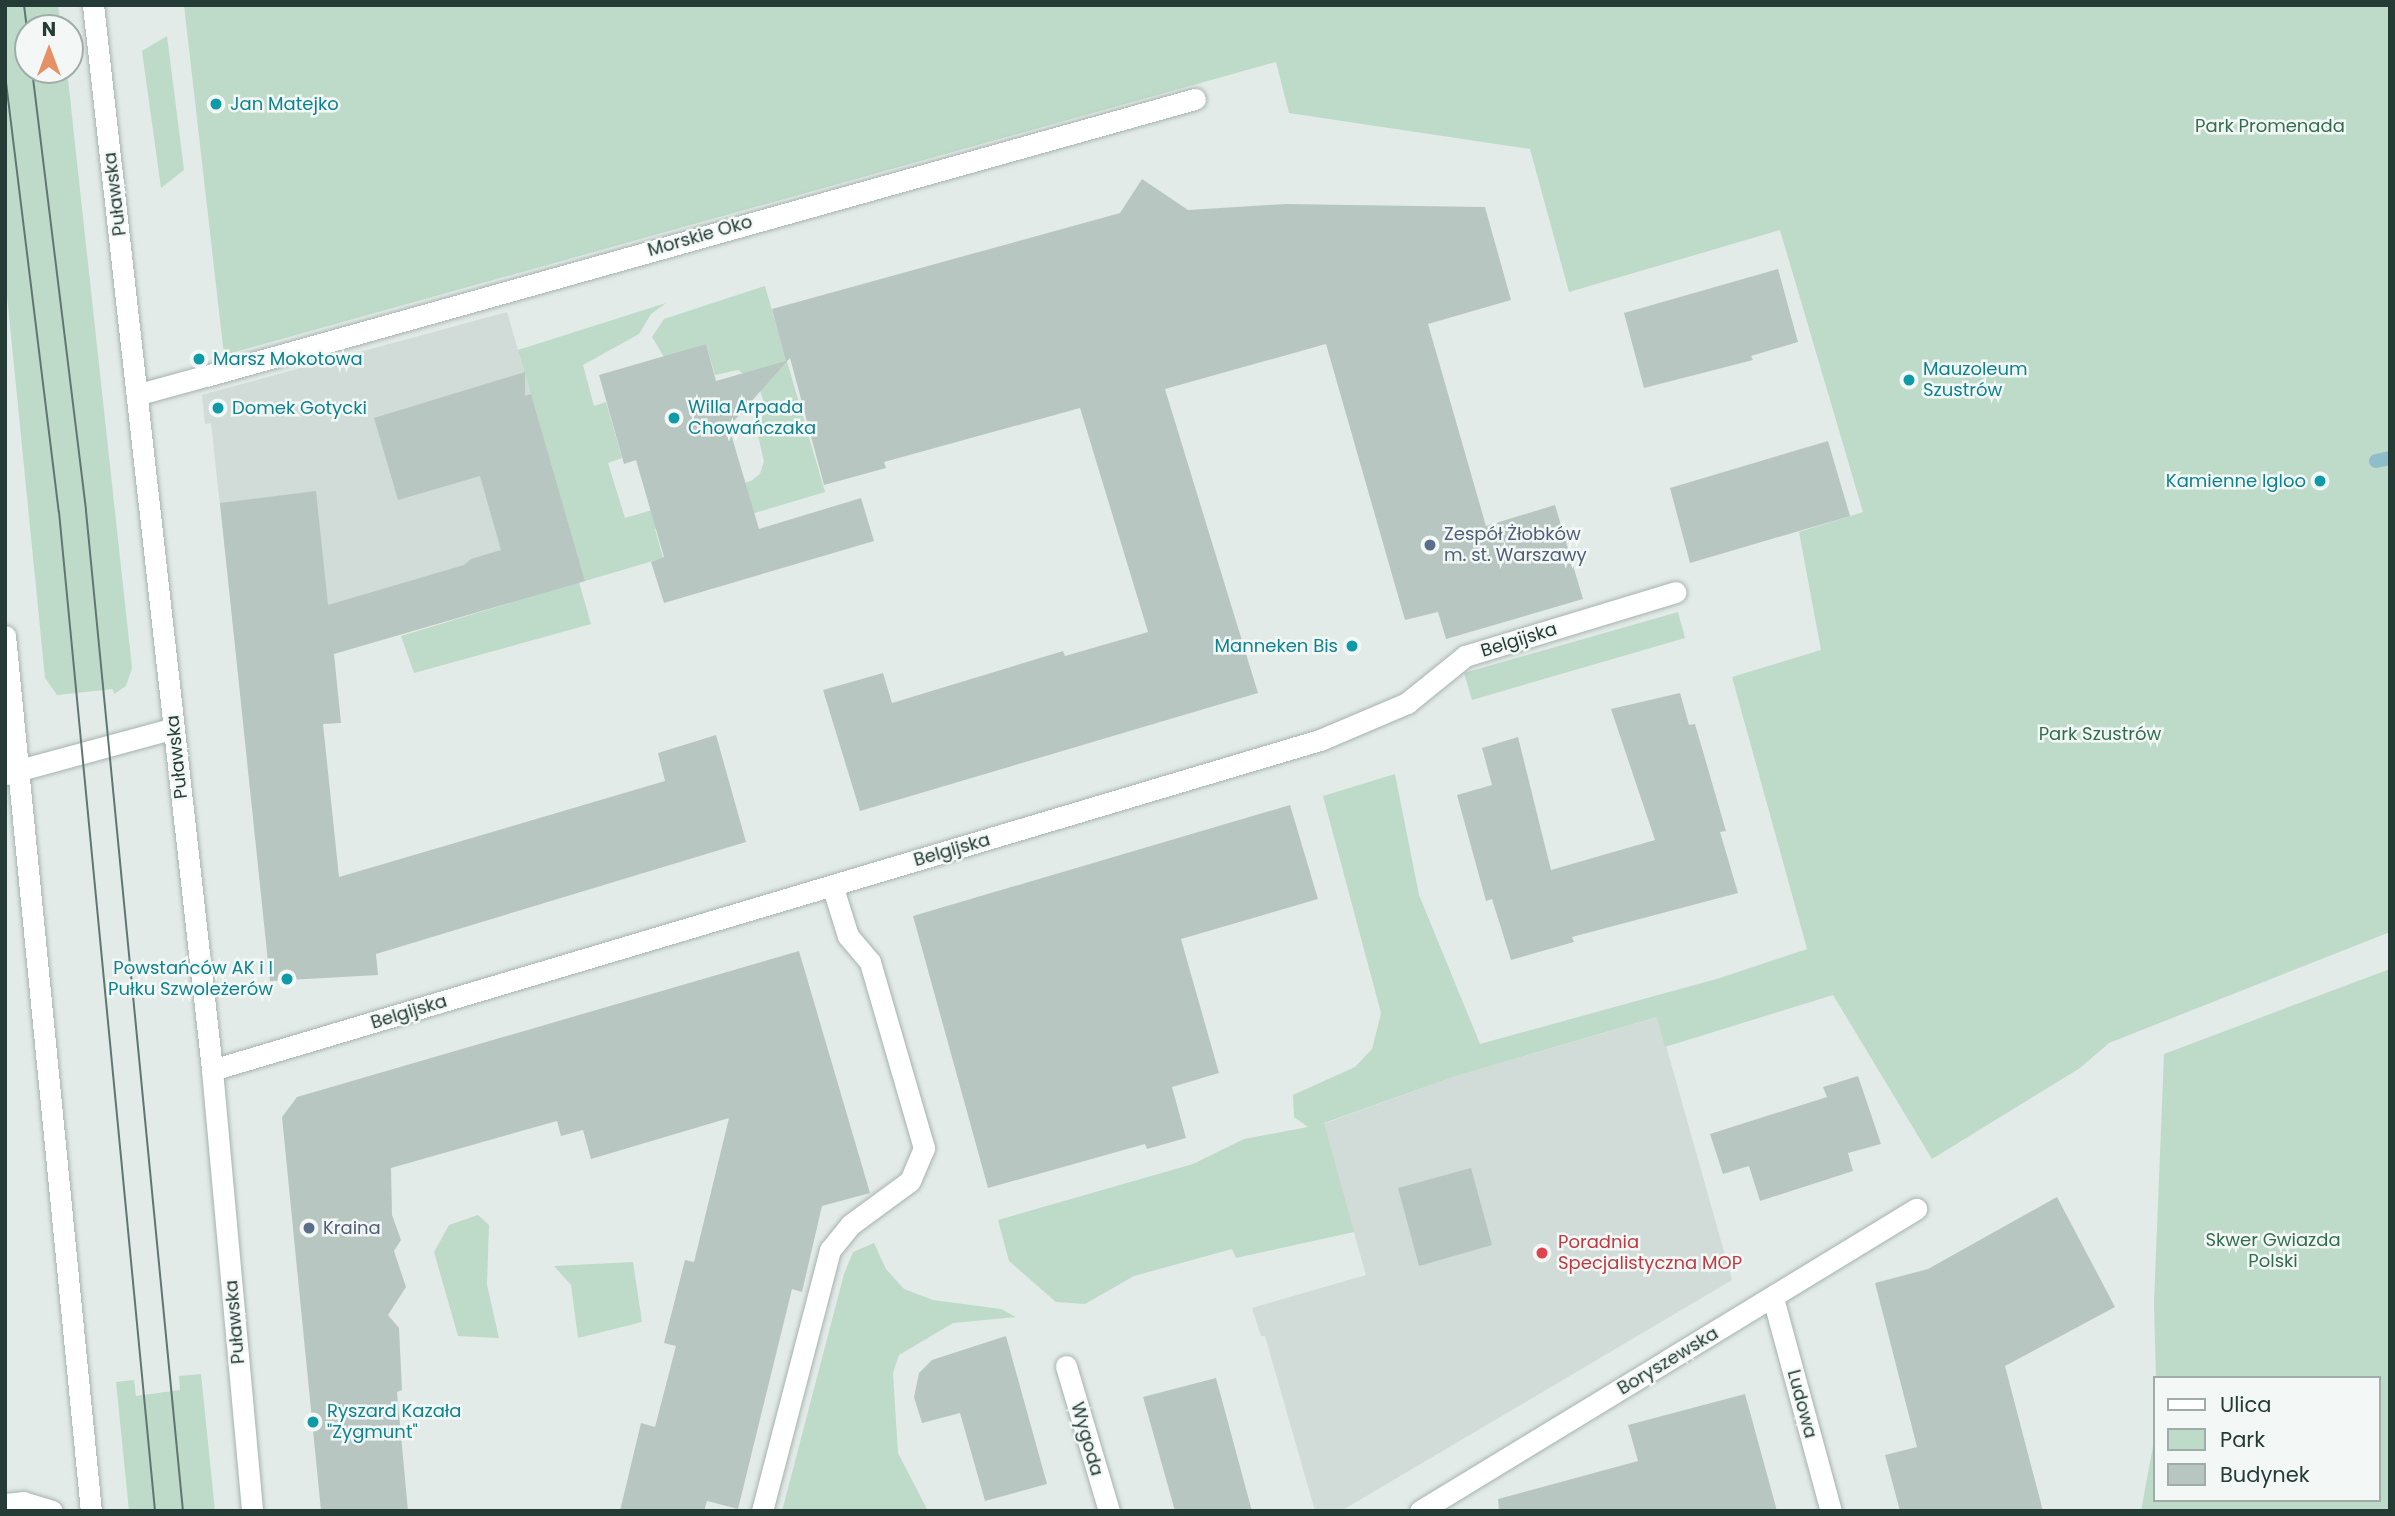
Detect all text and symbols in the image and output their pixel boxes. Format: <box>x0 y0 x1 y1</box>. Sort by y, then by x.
north arrow <box>14 14 84 84</box>
text: N <box>42 16 56 43</box>
place label: Jan Matejko <box>230 93 339 115</box>
marker: Jan Matejko <box>208 96 224 112</box>
park label: Park Promenada <box>2195 115 2345 137</box>
street label: Puławska <box>99 151 131 237</box>
street label: Morskie Oko <box>645 211 755 261</box>
place label: Marsz Mokotowa <box>213 348 363 370</box>
marker: Marsz Mokotowa <box>191 351 207 367</box>
place label: Mauzoleum Szustrów <box>1923 359 2028 402</box>
marker: Mauzoleum Szustrów <box>1901 372 1917 388</box>
place label: Domek Gotycki <box>232 397 367 419</box>
place label: Willa Arpada Chowańczaka <box>688 397 816 440</box>
marker: Domek Gotycki <box>210 400 226 416</box>
marker: Willa Arpada Chowańczaka <box>666 410 682 426</box>
place label: Kamienne Igloo <box>2166 470 2306 492</box>
marker: Kamienne Igloo <box>2312 473 2328 489</box>
place label: Zespół Żłobków m. st. Warszawy <box>1444 524 1587 566</box>
marker: Zespół Żłobków m. st. Warszawy <box>1422 537 1438 553</box>
street label: Belgijska <box>1478 618 1560 662</box>
place label: Manneken Bis <box>1215 635 1338 657</box>
marker: Manneken Bis <box>1344 638 1360 654</box>
street label: Puławska <box>162 714 192 800</box>
park label: Park Szustrów <box>2039 723 2161 745</box>
street label: Belgijska <box>911 829 993 871</box>
place label: Powstańców AK i I Pułku Szwoleżerów <box>108 958 273 1000</box>
marker: Powstańców AK i I Pułku Szwoleżerów <box>279 971 295 987</box>
street label: Belgijska <box>368 990 450 1034</box>
place label: Kraina <box>323 1217 381 1239</box>
marker: Kraina <box>301 1220 317 1236</box>
park label: Skwer Gwiazda Polski <box>2205 1230 2341 1272</box>
place label: Poradnia Specjalistyczna MOP <box>1558 1232 1742 1274</box>
marker: Poradnia Specjalistyczna MOP <box>1532 1243 1552 1263</box>
street label: Puławska <box>221 1279 249 1365</box>
street label: Boryszewska <box>1614 1322 1722 1400</box>
street label: Ludowa <box>1783 1367 1821 1441</box>
legend <box>2154 1376 2381 1502</box>
text: Ulica <box>2220 1390 2271 1419</box>
street label: Wygoda <box>1066 1400 1108 1478</box>
place label: Ryszard Kazała "Zygmunt" <box>327 1401 462 1444</box>
marker: Ryszard Kazała "Zygmunt" <box>305 1414 321 1430</box>
text: Park <box>2220 1425 2265 1454</box>
text: Budynek <box>2220 1460 2310 1489</box>

